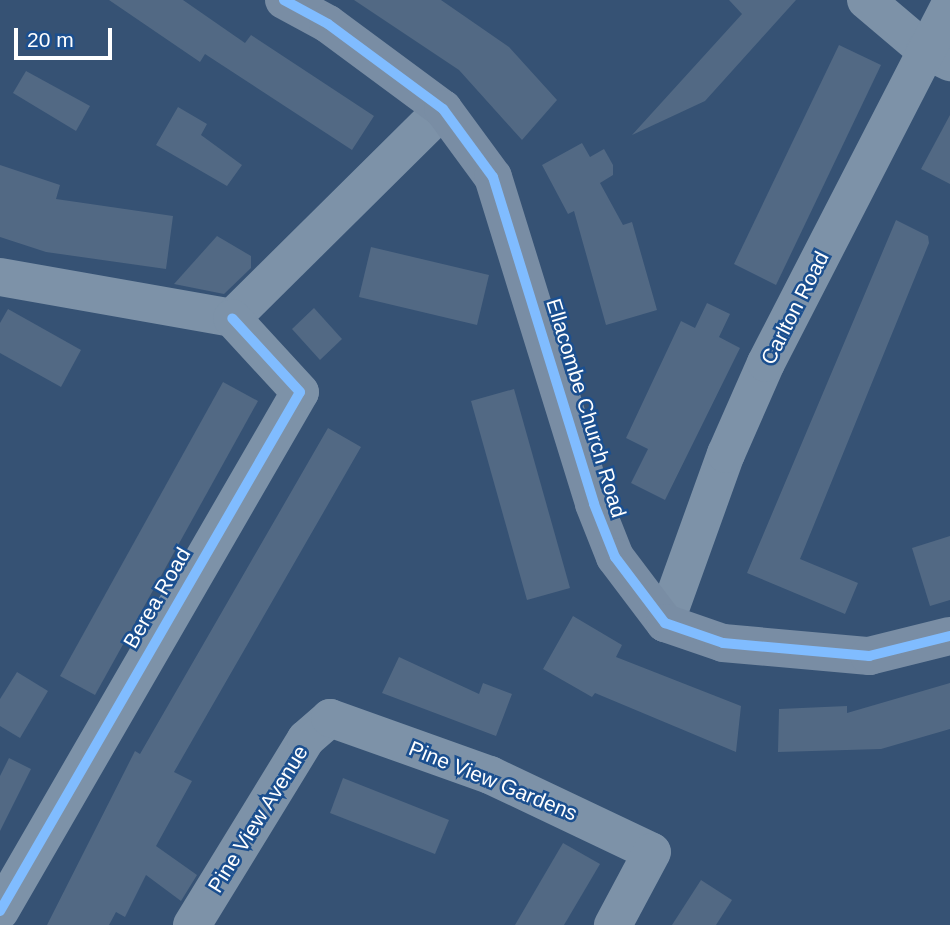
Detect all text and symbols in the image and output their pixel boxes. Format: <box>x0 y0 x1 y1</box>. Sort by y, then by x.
scale bar <box>18 14 116 58</box>
text: 20 m <box>27 28 74 51</box>
street label: Carlton Road <box>756 247 834 369</box>
street label: Ellacombe Church Road <box>541 295 631 521</box>
street label: Berea Road <box>118 543 196 653</box>
street label: Pine View Gardens <box>405 736 581 826</box>
street label: Pine View Avenue <box>202 740 314 898</box>

